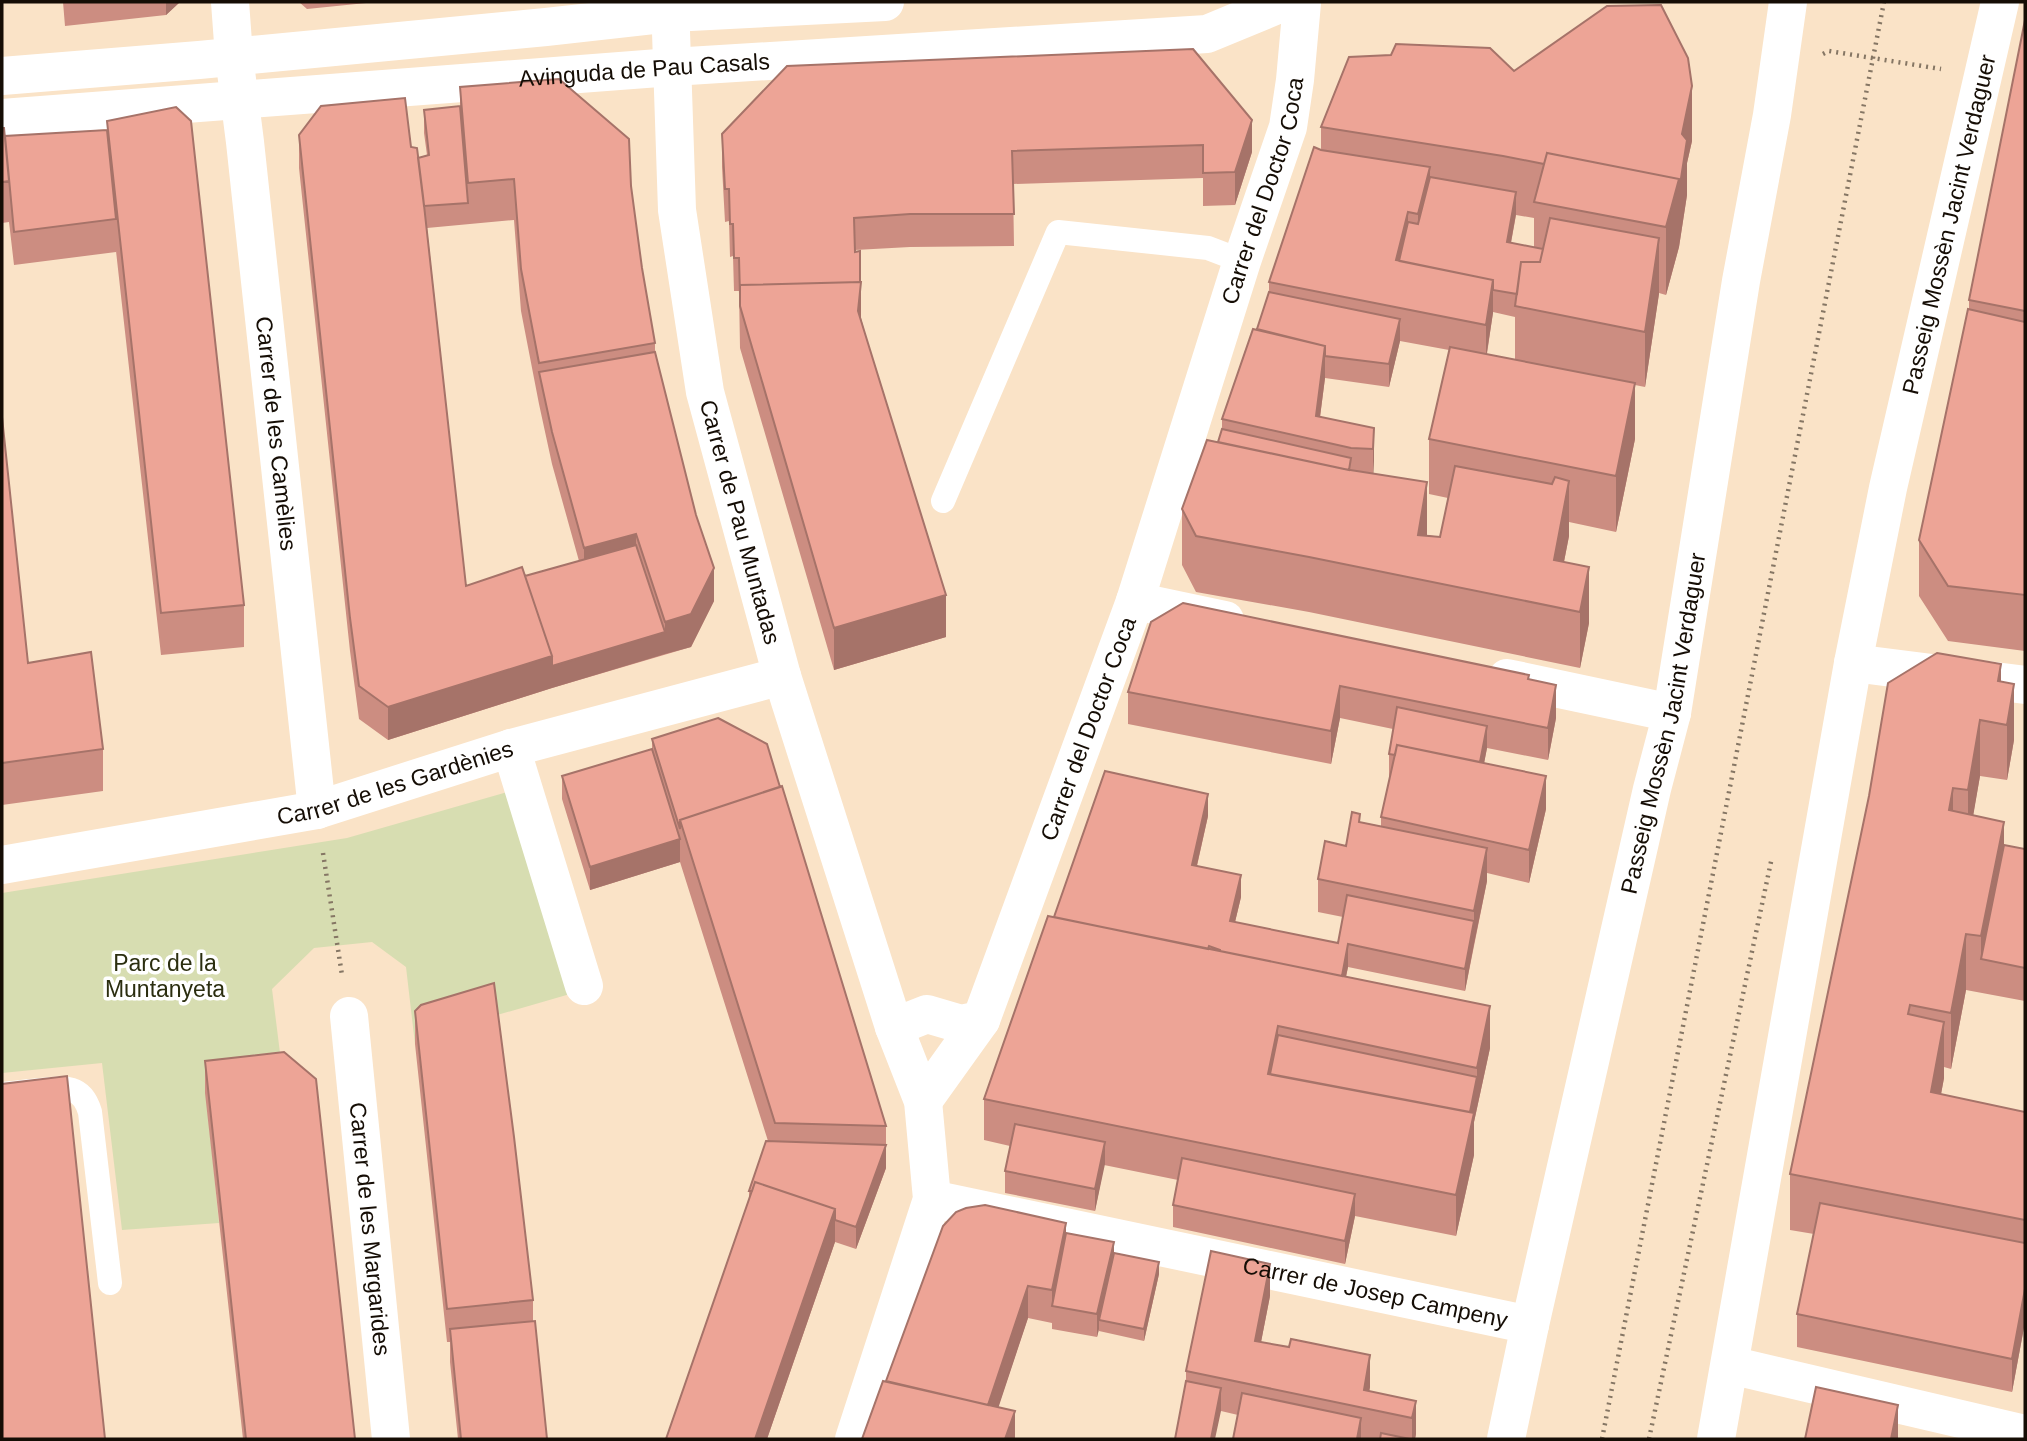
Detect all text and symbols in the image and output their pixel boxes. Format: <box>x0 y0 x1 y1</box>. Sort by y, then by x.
street label: Avinguda de Pau Casals <box>518 48 770 92</box>
street label: Passeig Mossèn Jacint Verdaguer <box>1897 52 2001 397</box>
street label: Carrer del Doctor Coca <box>1216 75 1308 308</box>
street label: Carrer de les Camèlies <box>251 315 302 552</box>
street label: Carrer de Pau Muntadas <box>695 397 786 647</box>
street label: Passeig Mossèn Jacint Verdaguer <box>1616 550 1710 896</box>
street label: Carrer del Doctor Coca <box>1035 613 1141 844</box>
street label: Carrer de les Gardènies <box>275 735 516 830</box>
park label: Parc de la Muntanyeta <box>105 950 225 1002</box>
street label: Carrer de les Margarides <box>345 1101 396 1357</box>
street label: Carrer de Josep Campeny <box>1241 1252 1510 1333</box>

